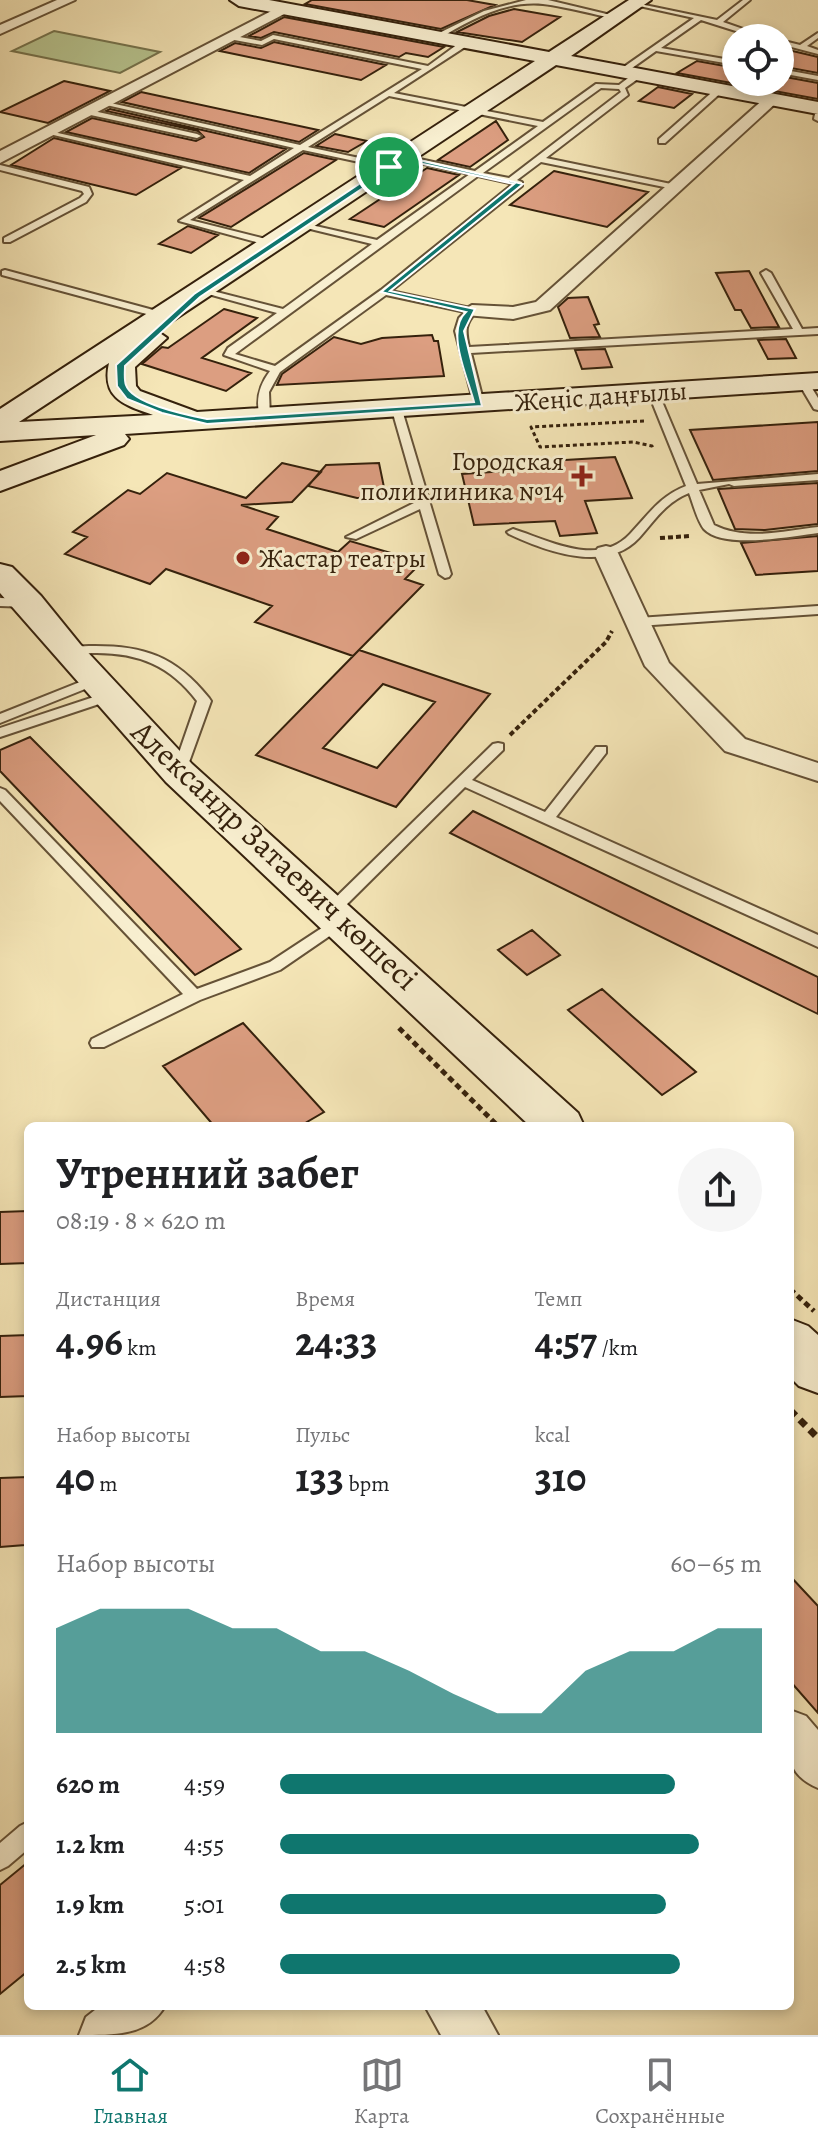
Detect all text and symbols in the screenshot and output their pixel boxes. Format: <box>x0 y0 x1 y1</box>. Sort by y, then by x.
map controls <box>722 24 794 96</box>
button: locate <box>722 24 794 96</box>
pin <box>355 133 423 201</box>
icon: arrive <box>367 145 411 189</box>
street label: Жеңіс даңғылы <box>514 373 688 420</box>
place label: Городская поликлиника №14 <box>360 444 564 509</box>
marker: Городская поликлиника №14 <box>571 465 593 487</box>
place label: Жастар театры <box>259 541 426 576</box>
marker: Жастар театры <box>234 549 252 567</box>
street label: Александр Затаевич көшесі <box>121 709 428 1000</box>
text: Утренний забег <box>56 1143 359 1203</box>
button: share <box>678 1148 762 1232</box>
text: 08:19 · 8 × 620 m <box>56 1203 226 1238</box>
text: Дистанция <box>56 1284 161 1314</box>
text: Время <box>295 1284 355 1314</box>
text: Темп <box>535 1284 583 1314</box>
text: 4.96 <box>56 1314 123 1369</box>
text: 24:33 <box>295 1314 377 1369</box>
text: 4:57 <box>535 1314 597 1369</box>
text: km <box>123 1333 157 1363</box>
text: /km <box>597 1333 638 1363</box>
text: Набор высоты <box>56 1420 191 1450</box>
text: Пульс <box>295 1420 350 1450</box>
text: kcal <box>535 1420 570 1450</box>
text: 40 <box>56 1450 95 1505</box>
text: 133 <box>295 1450 344 1505</box>
text: 310 <box>535 1450 586 1505</box>
text: m <box>95 1469 118 1499</box>
text: bpm <box>344 1469 390 1499</box>
text: Набор высоты <box>56 1546 215 1581</box>
text: 60–65 m <box>670 1546 762 1581</box>
text: 620 m <box>56 1767 120 1802</box>
text: 4:59 <box>184 1767 225 1802</box>
text: 1.2 km <box>56 1827 125 1862</box>
text: 4:55 <box>184 1827 224 1862</box>
text: 1.9 km <box>56 1887 124 1922</box>
text: 5:01 <box>184 1887 224 1922</box>
text: 2.5 km <box>56 1947 127 1982</box>
text: 4:58 <box>184 1947 226 1982</box>
tab: Главная <box>93 2053 168 2131</box>
tab: Карта <box>354 2053 409 2131</box>
tab: Сохранённые <box>595 2053 725 2131</box>

